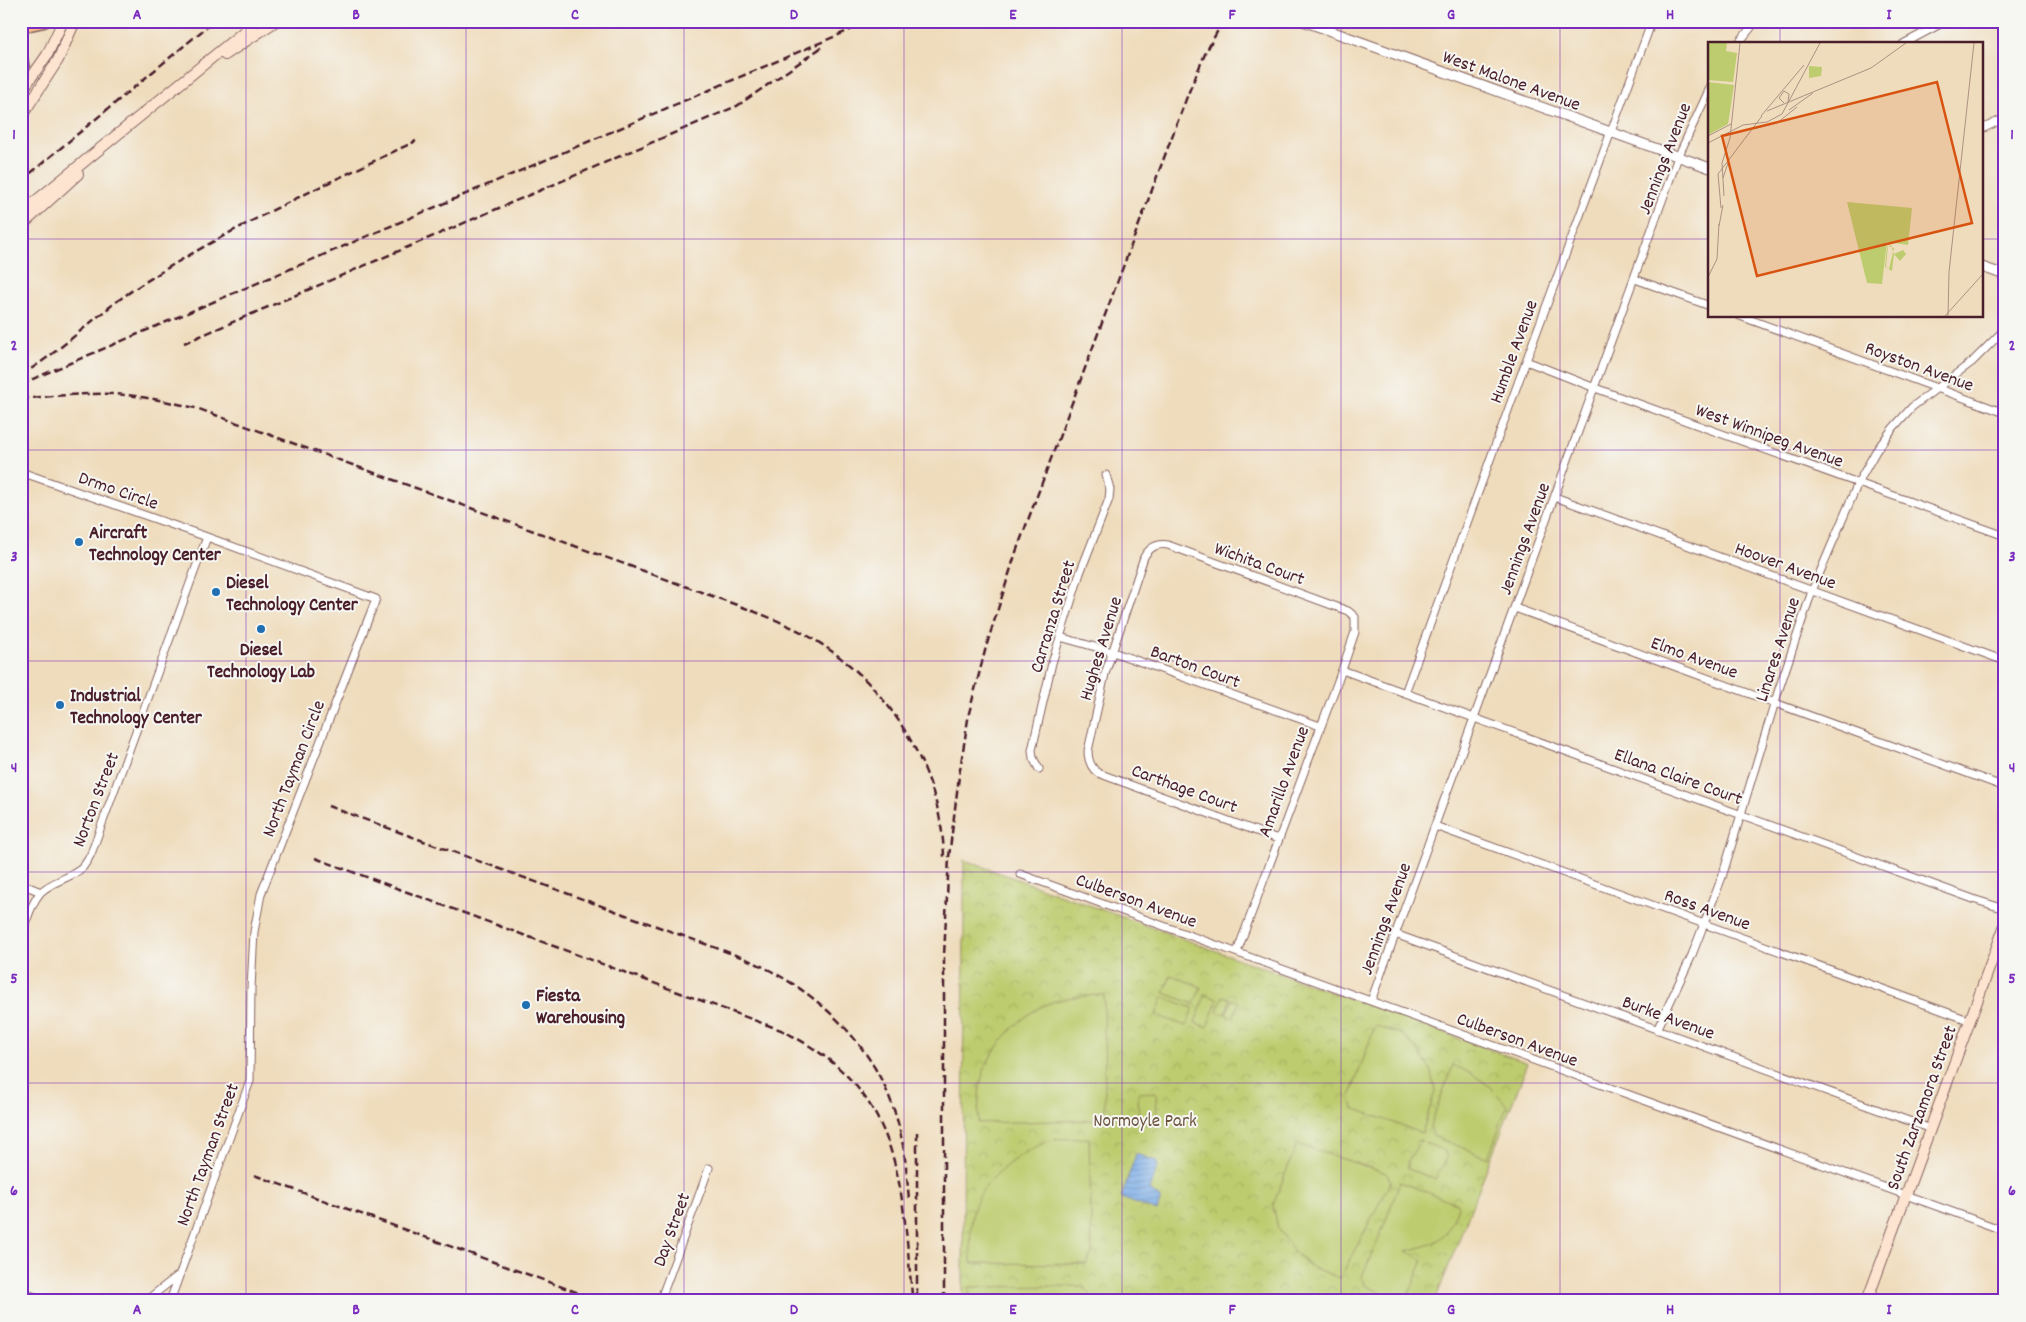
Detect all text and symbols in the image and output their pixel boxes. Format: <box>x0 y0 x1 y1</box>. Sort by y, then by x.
text: A <box>133 4 142 27</box>
text: B <box>352 4 360 27</box>
text: C <box>571 4 579 27</box>
text: D <box>790 4 799 27</box>
text: E <box>1009 4 1017 27</box>
text: F <box>1228 4 1236 27</box>
text: G <box>1447 4 1455 27</box>
text: H <box>1666 4 1674 27</box>
text: I <box>1887 4 1893 27</box>
inset map <box>1708 42 1984 318</box>
street label: West Malone Avenue <box>1438 45 1584 120</box>
street label: Jennings Avenue <box>1633 99 1700 219</box>
text: 1 <box>12 124 16 147</box>
text: 1 <box>2010 124 2014 147</box>
street label: Humble Avenue <box>1484 297 1547 408</box>
text: 2 <box>11 335 18 358</box>
text: 2 <box>2009 335 2016 358</box>
street label: Royston Avenue <box>1861 336 1977 400</box>
street label: West Winnipeg Avenue <box>1691 398 1847 477</box>
street label: Drmo Circle <box>74 466 162 519</box>
street label: Jennings Avenue <box>1493 479 1559 599</box>
place label: Aircraft Technology Center <box>89 521 222 570</box>
marker: Aircraft Technology Center <box>73 536 85 548</box>
street label: Wichita Court <box>1210 536 1308 594</box>
street label: Hoover Avenue <box>1730 536 1839 598</box>
text: 3 <box>10 546 18 569</box>
text: 3 <box>2008 546 2016 569</box>
street label: Carranza Street <box>1024 557 1084 677</box>
place label: Diesel Technology Center <box>226 571 359 620</box>
marker: Diesel Technology Center <box>210 586 222 598</box>
street label: Hughes Avenue <box>1074 594 1131 704</box>
street label: Linares Avenue <box>1750 594 1809 706</box>
marker: Diesel Technology Lab <box>255 623 267 635</box>
street label: Elmo Avenue <box>1646 631 1741 688</box>
place label: Diesel Technology Lab <box>207 638 315 687</box>
street label: Barton Court <box>1146 640 1243 697</box>
place label: Industrial Technology Center <box>70 684 203 733</box>
street label: North Tayman Circle <box>257 697 334 842</box>
marker: Industrial Technology Center <box>54 699 66 711</box>
street label: Amarillo Avenue <box>1253 723 1318 842</box>
street label: Ellana Claire Court <box>1610 743 1746 814</box>
street label: Norton Street <box>67 749 128 852</box>
text: 4 <box>11 757 17 780</box>
text: 4 <box>2009 757 2015 780</box>
street label: Carthage Court <box>1127 759 1241 822</box>
street label: Jennings Avenue <box>1354 859 1420 979</box>
street label: Culberson Avenue <box>1071 868 1200 937</box>
street label: Ross Avenue <box>1660 883 1754 939</box>
text: 5 <box>10 968 18 991</box>
text: 5 <box>2008 968 2016 991</box>
place label: Fiesta Warehousing <box>536 984 625 1033</box>
street label: Burke Avenue <box>1618 990 1718 1049</box>
marker: Fiesta Warehousing <box>520 999 532 1011</box>
street label: Culberson Avenue <box>1452 1007 1581 1076</box>
street label: South Zarzamora Street <box>1881 1022 1966 1194</box>
street label: North Tayman Street <box>171 1080 248 1230</box>
park label: Normoyle Park <box>1093 1109 1197 1136</box>
text: 6 <box>10 1180 18 1203</box>
text: 6 <box>2008 1180 2016 1203</box>
street label: Day Street <box>647 1189 699 1271</box>
text: A <box>133 1299 142 1322</box>
text: B <box>352 1299 360 1322</box>
text: C <box>571 1299 579 1322</box>
text: D <box>790 1299 799 1322</box>
text: E <box>1009 1299 1017 1322</box>
text: F <box>1228 1299 1236 1322</box>
text: G <box>1447 1299 1455 1322</box>
text: H <box>1666 1299 1674 1322</box>
text: I <box>1887 1299 1893 1322</box>

